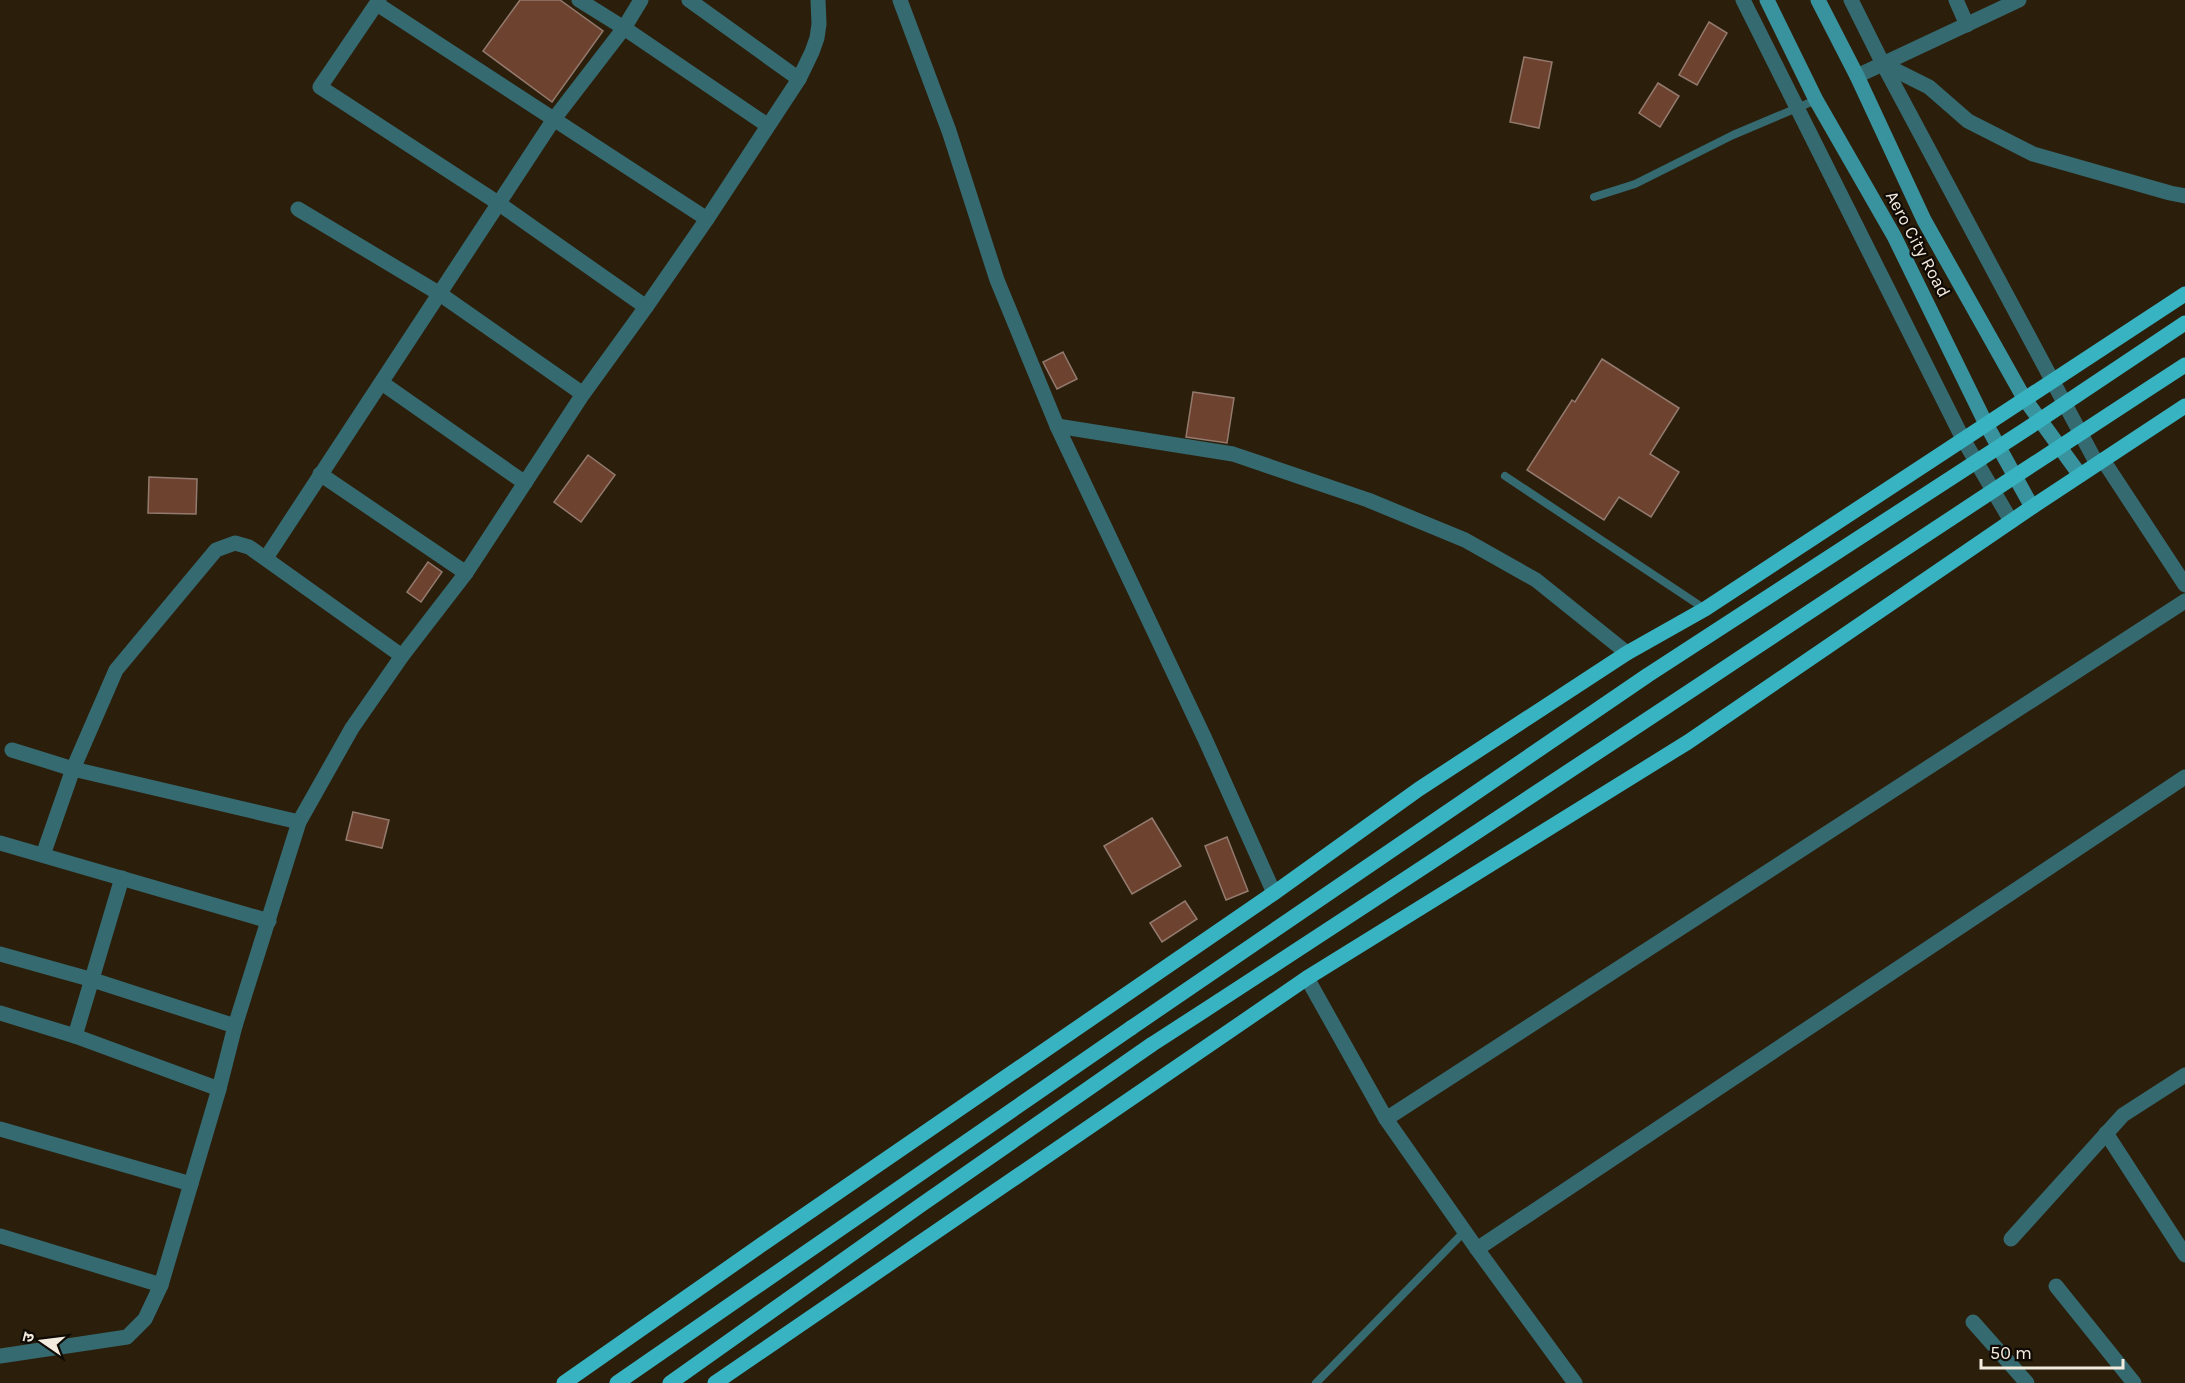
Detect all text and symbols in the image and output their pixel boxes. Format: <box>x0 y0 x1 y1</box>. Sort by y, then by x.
street label: Aero City Road <box>1881 187 1955 301</box>
north arrow <box>12 1311 72 1371</box>
text: उ <box>18 1330 38 1344</box>
scale bar <box>1981 1332 2124 1370</box>
text: 50 m <box>1990 1342 2032 1364</box>

